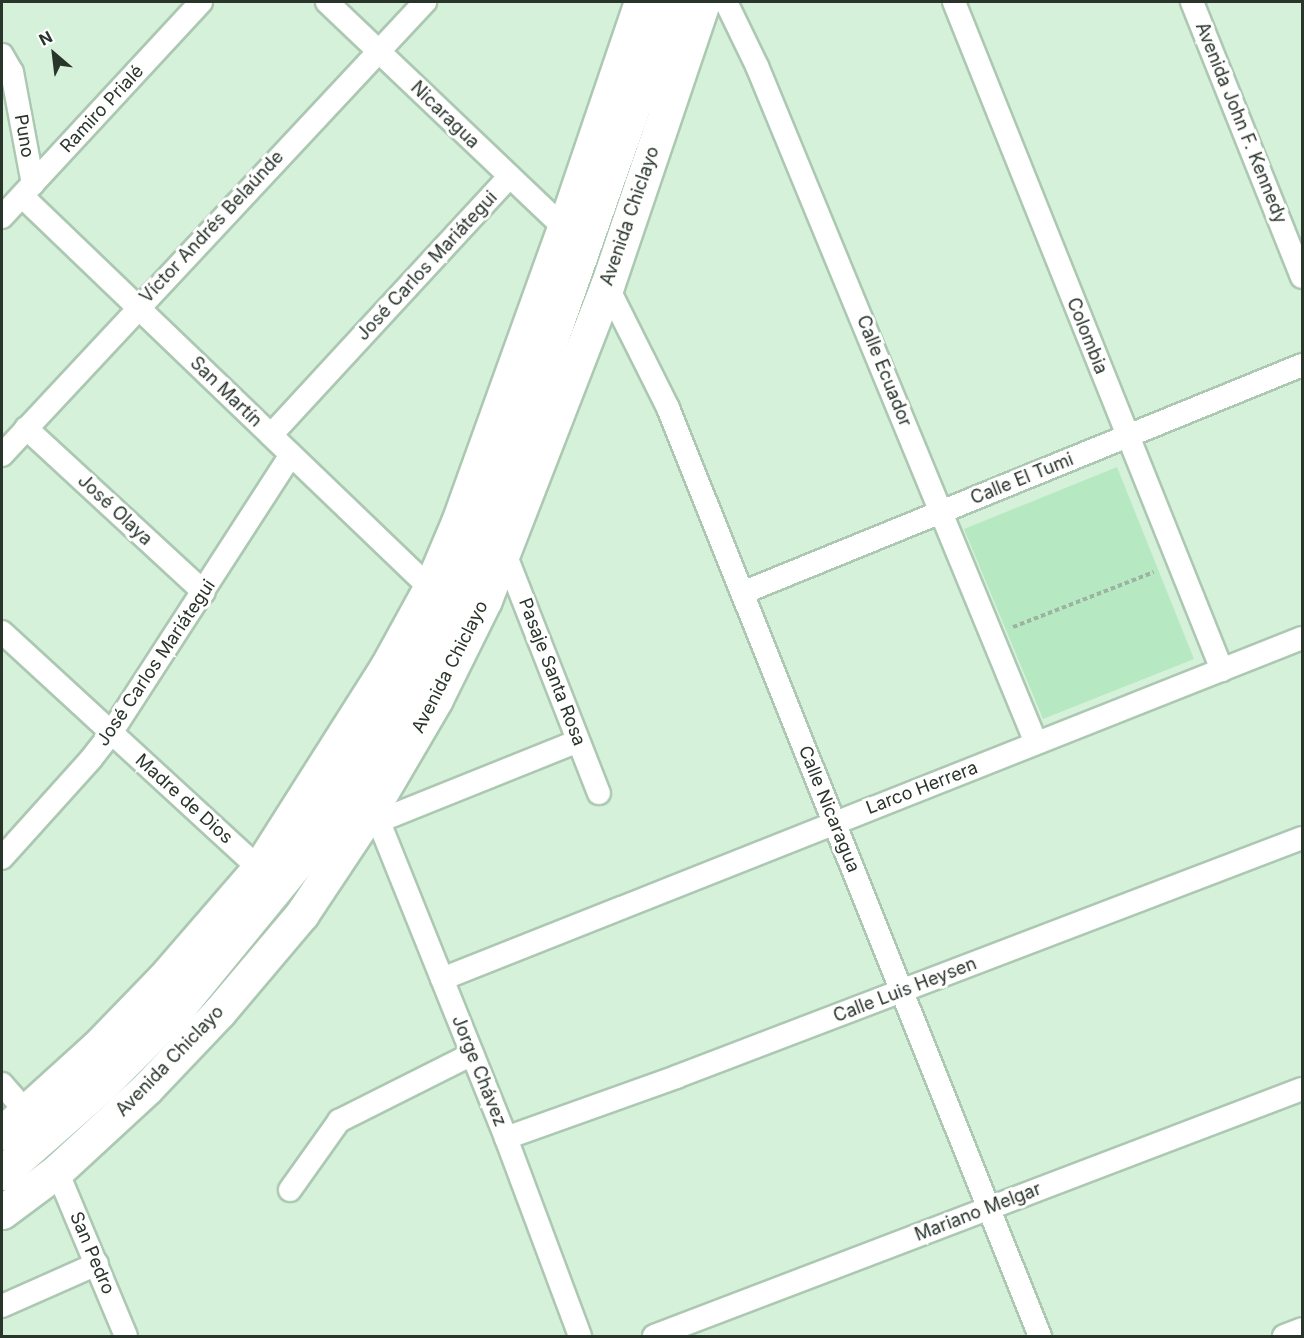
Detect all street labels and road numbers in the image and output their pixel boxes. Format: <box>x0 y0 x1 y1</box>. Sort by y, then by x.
street label: Avenida John F. Kennedy <box>1191 19 1291 227</box>
street label: Ramiro Prialé <box>56 61 148 157</box>
street label: Nicaragua <box>406 77 484 153</box>
street label: Puno <box>10 113 38 159</box>
street label: Avenida Chiclayo <box>596 144 664 288</box>
street label: Víctor Andrés Belaúnde <box>136 146 288 308</box>
street label: José Carlos Mariátegui <box>352 187 502 345</box>
street label: Colombia <box>1062 295 1112 377</box>
street label: Calle Ecuador <box>852 312 916 430</box>
street label: San Martín <box>186 352 266 432</box>
street label: Calle El Tumi <box>967 449 1077 509</box>
street label: José Olaya <box>73 470 157 550</box>
street label: José Carlos Mariátegui <box>92 576 220 750</box>
street label: Pasaje Santa Rosa <box>514 595 590 749</box>
street label: Avenida Chiclayo <box>407 597 493 737</box>
street label: Calle Nicaragua <box>794 743 864 875</box>
street label: Madre de Dios <box>131 750 237 848</box>
street label: Larco Herrera <box>863 757 981 819</box>
street label: Calle Luis Heysen <box>830 953 980 1027</box>
street label: Avenida Chiclayo <box>112 1001 228 1121</box>
street label: Jorge Chávez <box>447 1012 511 1130</box>
street label: Mariano Melgar <box>912 1178 1044 1246</box>
street label: San Pedro <box>65 1208 119 1298</box>

